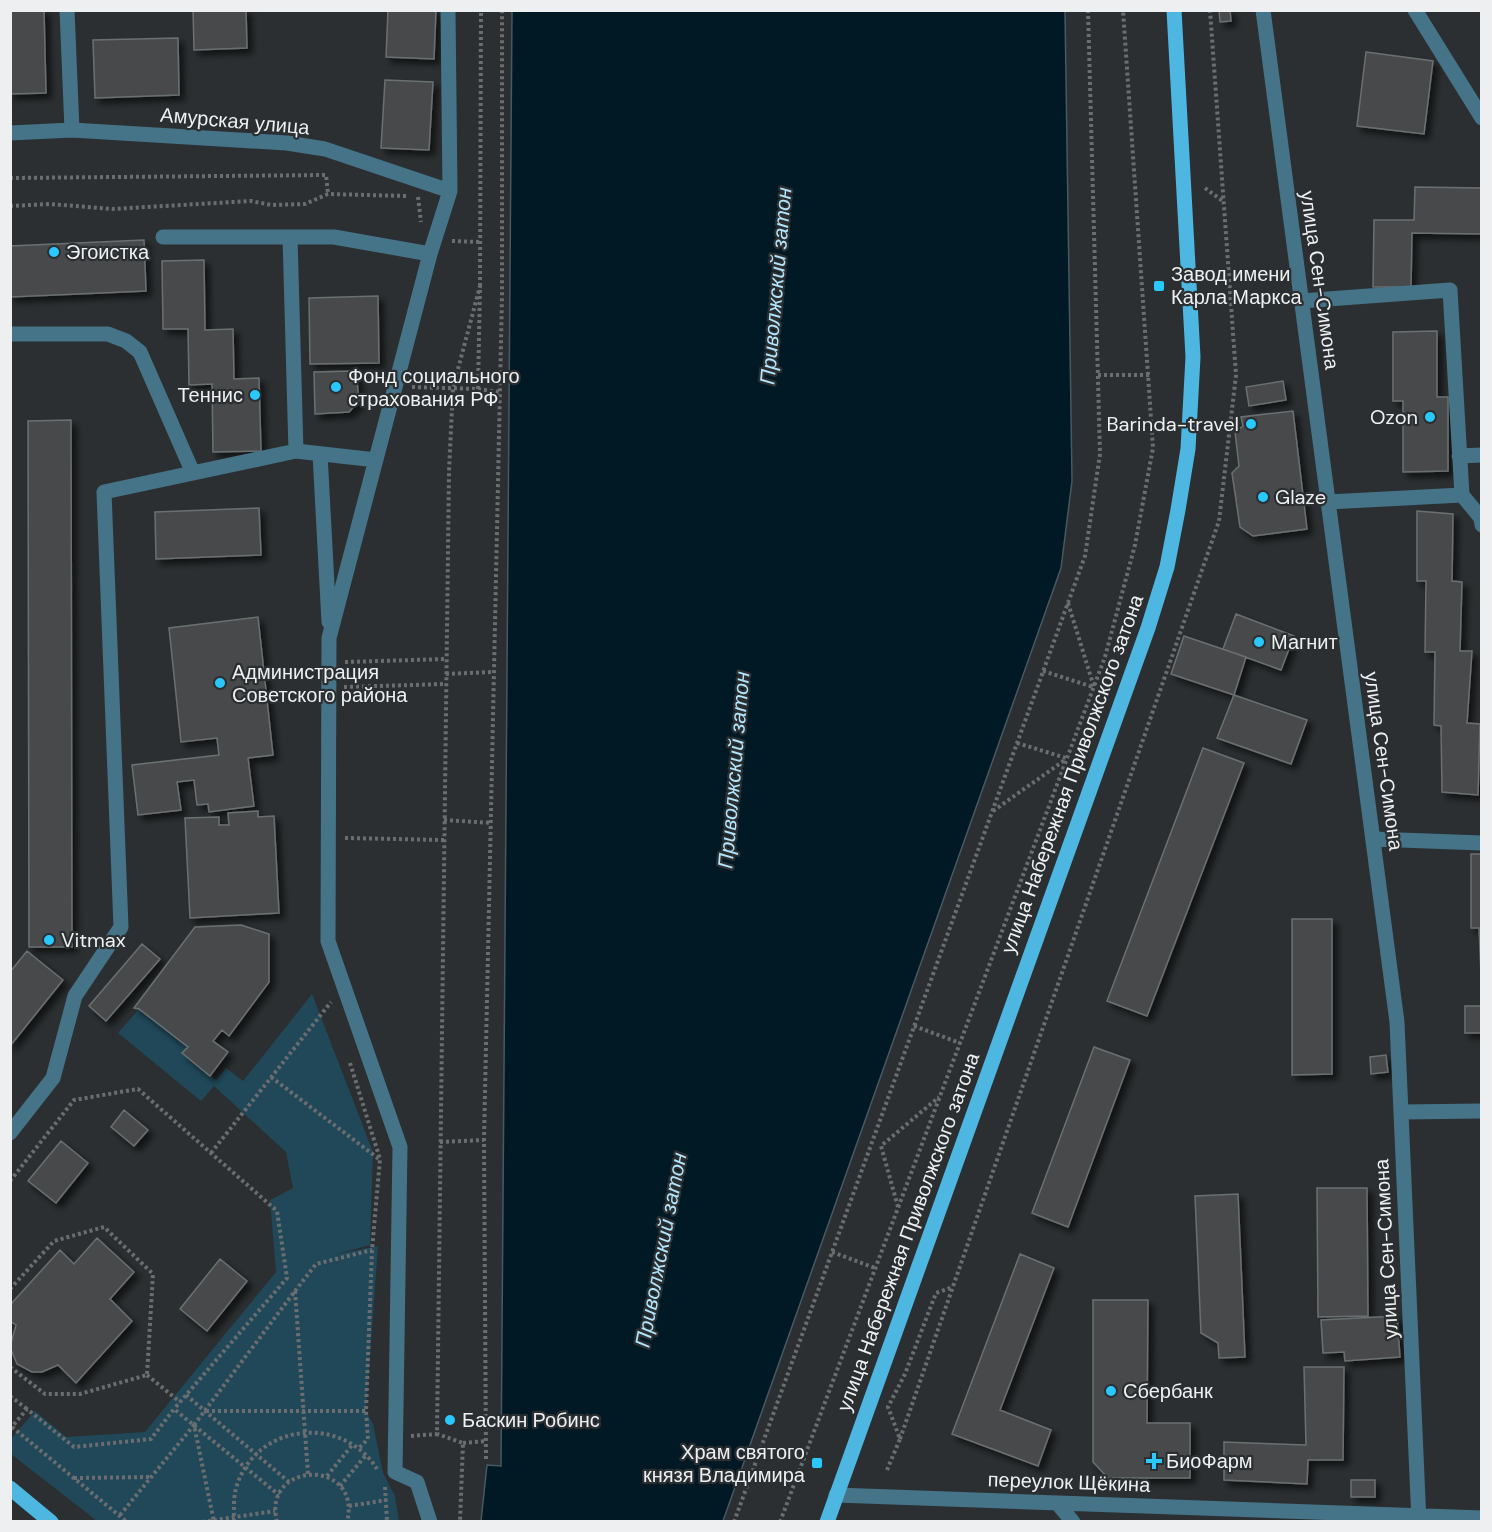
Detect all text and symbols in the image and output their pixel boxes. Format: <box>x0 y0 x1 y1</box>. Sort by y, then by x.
street label: Амурская улица <box>159 102 312 141</box>
water label: Приволжский затон <box>753 186 799 386</box>
street label: улица Сен-Симона <box>1295 189 1346 372</box>
place label: Эгоистка <box>66 239 150 265</box>
marker: Эгоистка <box>47 245 61 259</box>
place label: Завод имени Карла Маркса <box>1171 261 1302 310</box>
marker: Завод имени Карла Маркса <box>1152 279 1166 293</box>
place label: Фонд социального страхования РФ <box>348 363 520 412</box>
marker: Фонд социального страхования РФ <box>329 380 343 394</box>
place label: Теннис <box>178 382 243 408</box>
marker: Теннис <box>248 388 262 402</box>
place label: Ozon <box>1370 404 1418 430</box>
marker: Ozon <box>1423 410 1437 424</box>
place label: Barinda-travel <box>1107 411 1239 437</box>
marker: Barinda-travel <box>1244 417 1258 431</box>
place label: Glaze <box>1275 484 1326 510</box>
marker: Glaze <box>1256 490 1270 504</box>
street label: улица Набережная Приволжского затона <box>995 590 1150 957</box>
place label: Магнит <box>1271 629 1338 655</box>
marker: Магнит <box>1252 635 1266 649</box>
place label: Администрация Советского района <box>232 659 408 708</box>
water label: Приволжский затон <box>711 670 757 870</box>
street label: улица Сен-Симона <box>1359 670 1410 853</box>
marker: Администрация Советского района <box>213 676 227 690</box>
place label: Vitmax <box>61 927 126 953</box>
marker: Vitmax <box>42 933 56 947</box>
street label: улица Набережная Приволжского затона <box>831 1048 986 1415</box>
water label: Приволжский затон <box>628 1150 694 1350</box>
street label: улица Сен-Симона <box>1368 1157 1404 1340</box>
place label: Сбербанк <box>1123 1378 1213 1404</box>
marker: Сбербанк <box>1104 1384 1118 1398</box>
place label: Баскин Робинс <box>462 1407 600 1433</box>
marker: Баскин Робинс <box>443 1413 457 1427</box>
place label: Храм святого князя Владимира <box>643 1439 806 1488</box>
place label: БиоФарм <box>1166 1448 1253 1474</box>
marker: БиоФарм <box>1147 1454 1161 1468</box>
marker: Храм святого князя Владимира <box>810 1456 824 1470</box>
street label: переулок Щёкина <box>987 1466 1152 1498</box>

